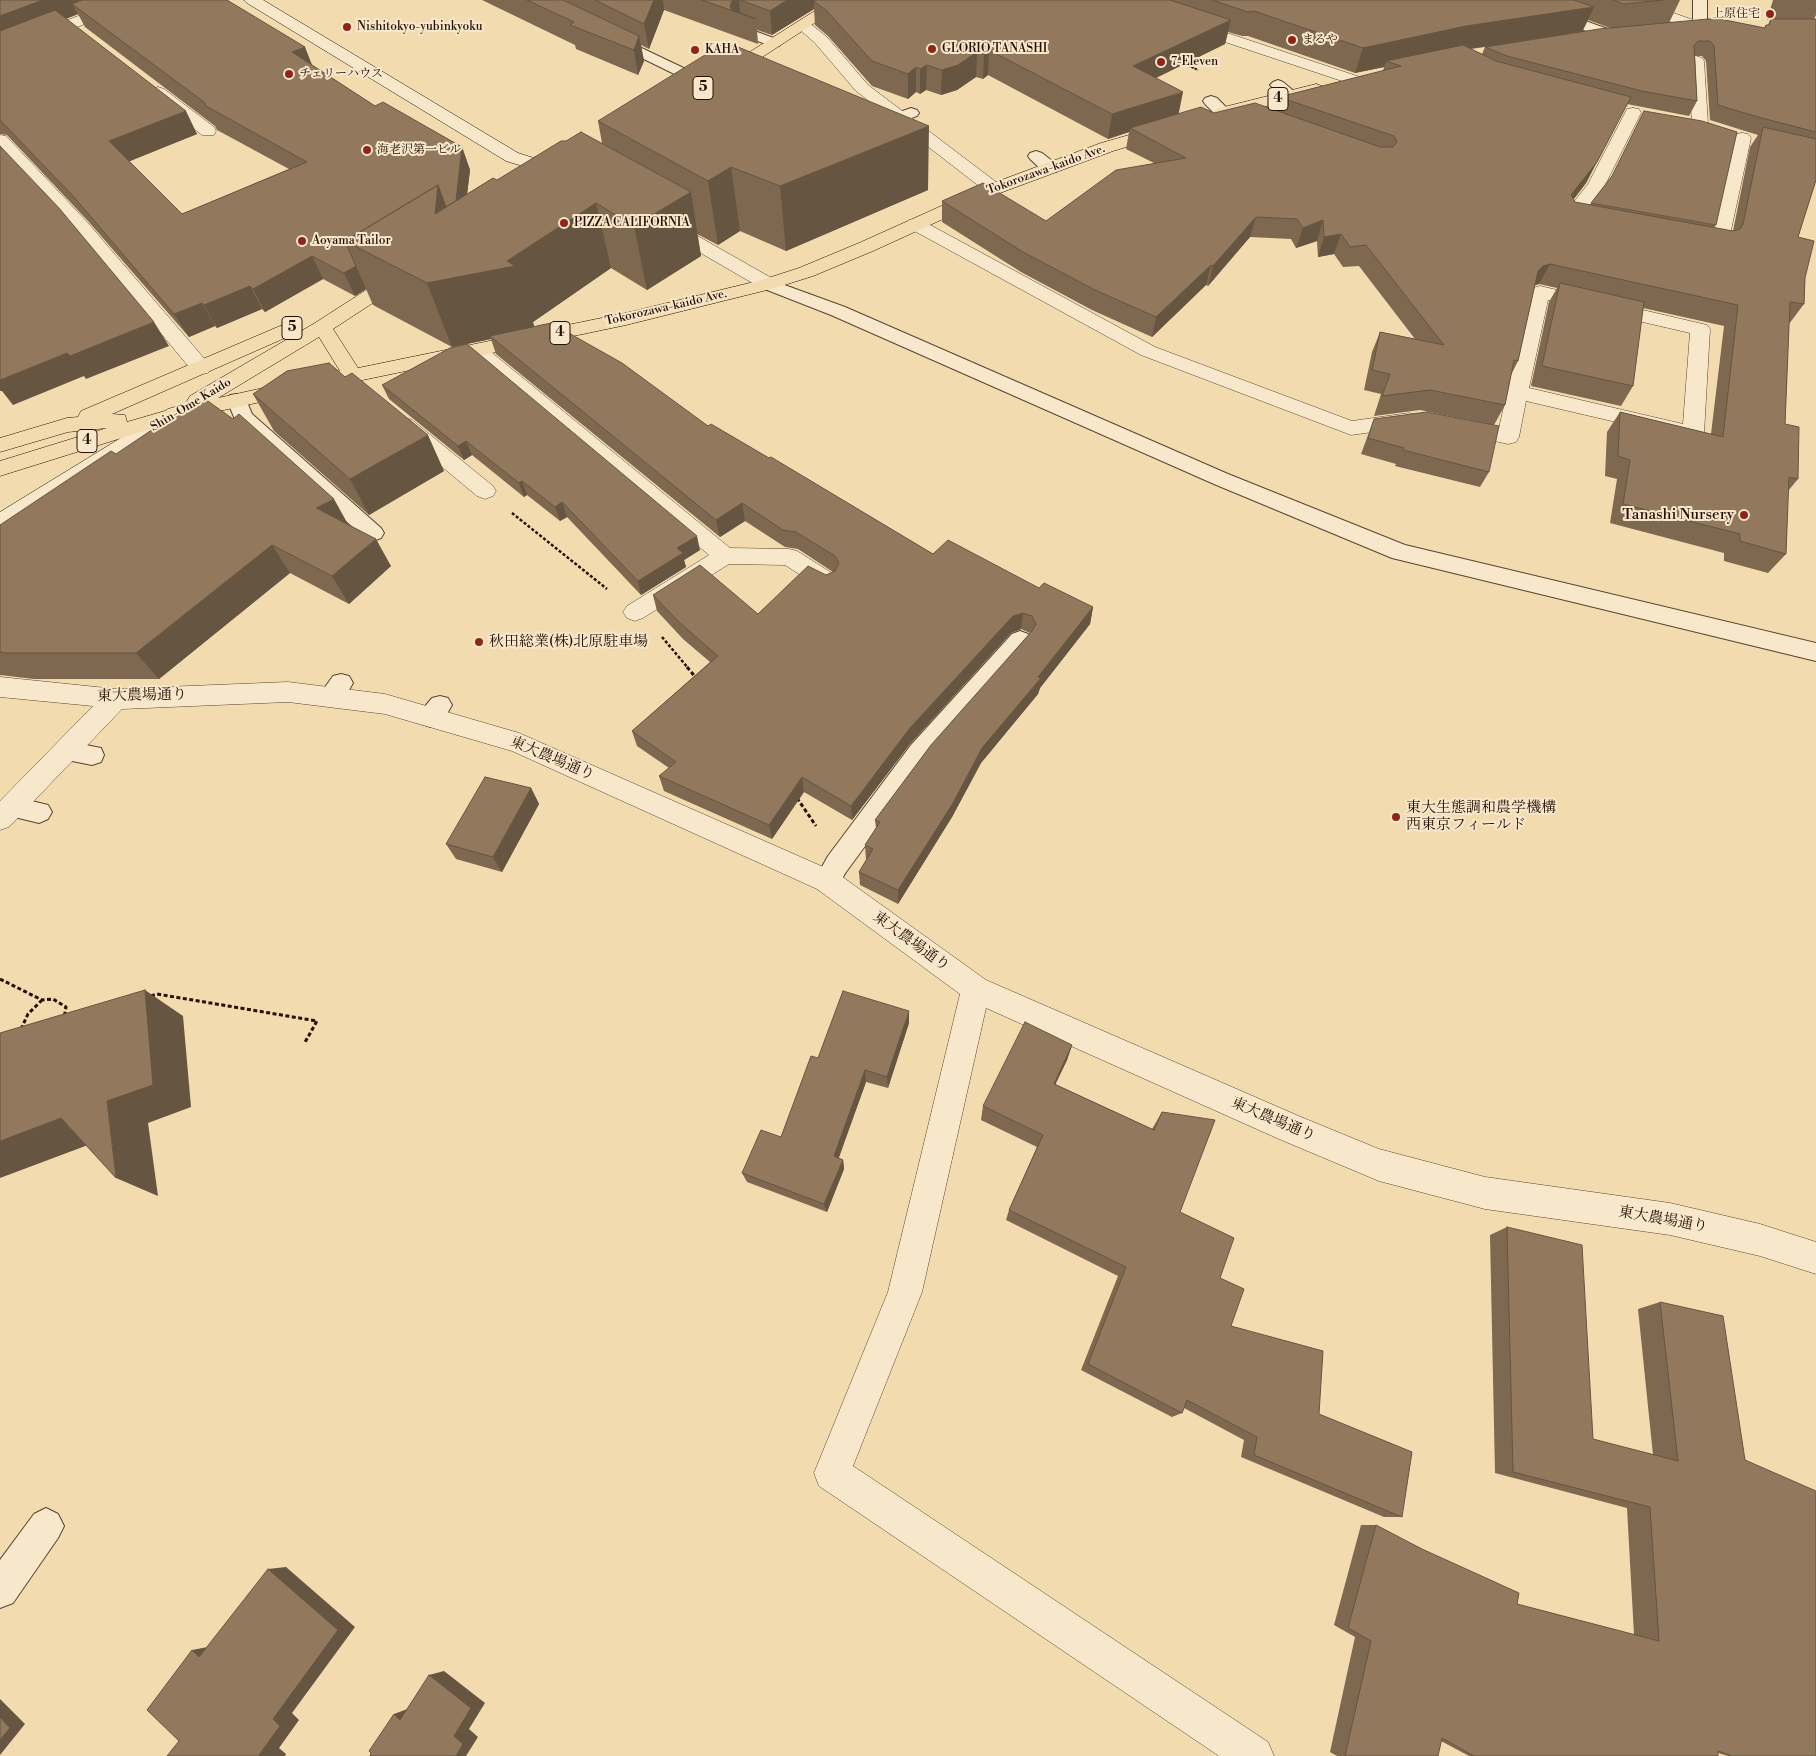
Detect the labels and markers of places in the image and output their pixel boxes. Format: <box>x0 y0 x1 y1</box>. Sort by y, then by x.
place label: 上原住宅 <box>1712 7 1760 21</box>
marker: 上原住宅 <box>1764 8 1776 20</box>
place label: Nishitokyo-yubinkyoku <box>357 20 483 34</box>
marker: Nishitokyo-yubinkyoku <box>341 21 353 33</box>
place label: まるや <box>1302 33 1338 47</box>
marker: まるや <box>1286 34 1298 46</box>
place label: GLORIO TANASHI <box>942 42 1047 56</box>
place label: KAHA <box>705 43 739 57</box>
marker: GLORIO TANASHI <box>926 43 938 55</box>
marker: KAHA <box>689 44 701 56</box>
place label: 7-Eleven <box>1171 55 1218 69</box>
marker: 7-Eleven <box>1155 56 1167 68</box>
place label: チェリーハウス <box>299 67 383 81</box>
marker: チェリーハウス <box>283 68 295 80</box>
place label: 海老沢第一ビル <box>377 143 461 157</box>
marker: 海老沢第一ビル <box>361 144 373 156</box>
place label: PIZZA CALIFORNIA <box>574 216 690 230</box>
marker: PIZZA CALIFORNIA <box>558 217 570 229</box>
place label: Aoyama Tailor <box>312 234 391 248</box>
marker: Aoyama Tailor <box>296 235 308 247</box>
place label: Tanashi Nursery <box>1622 506 1734 524</box>
marker: Tanashi Nursery <box>1738 509 1750 521</box>
place label: 秋田総業(株)北原駐車場 <box>489 633 648 651</box>
marker: 秋田総業(株)北原駐車場 <box>473 636 485 648</box>
place label: 東大生態調和農学機構 西東京フィールド <box>1406 799 1556 834</box>
marker: 東大生態調和農学機構 西東京フィールド <box>1390 811 1402 823</box>

